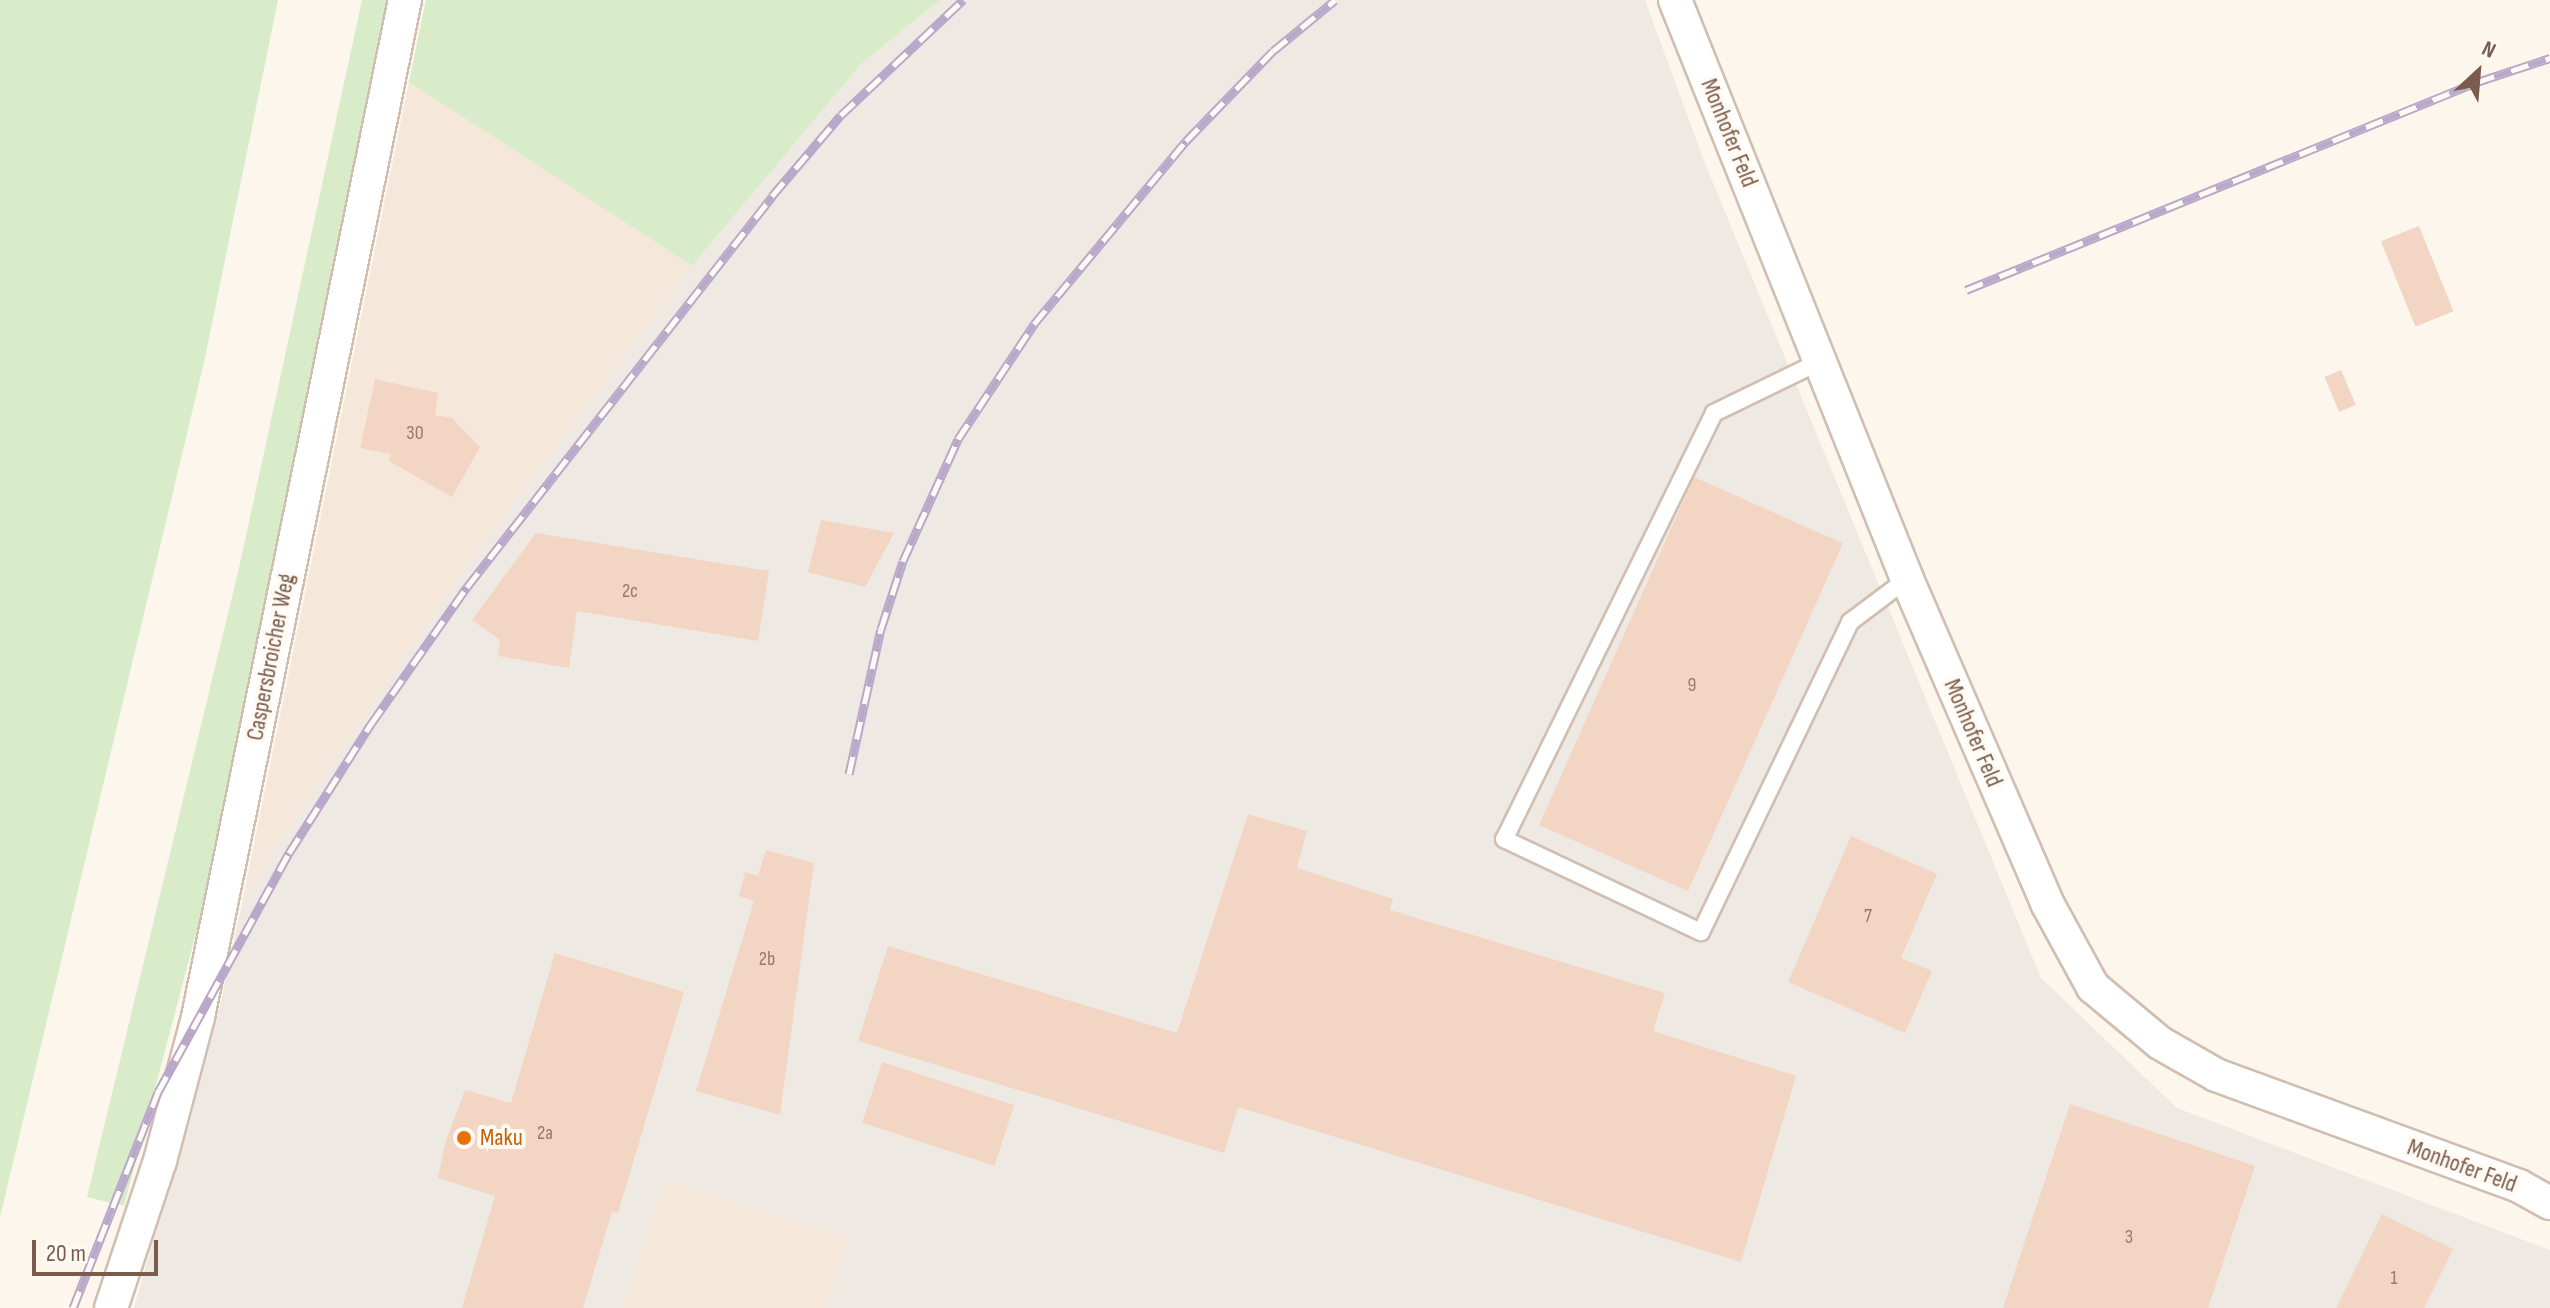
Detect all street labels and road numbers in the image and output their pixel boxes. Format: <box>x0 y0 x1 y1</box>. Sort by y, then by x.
street label: Monhofer Feld <box>1694 75 1764 191</box>
street label: Caspersbroicher Weg <box>241 571 301 743</box>
street label: Monhofer Feld <box>1937 675 2009 791</box>
street label: Monhofer Feld <box>2403 1133 2521 1199</box>

